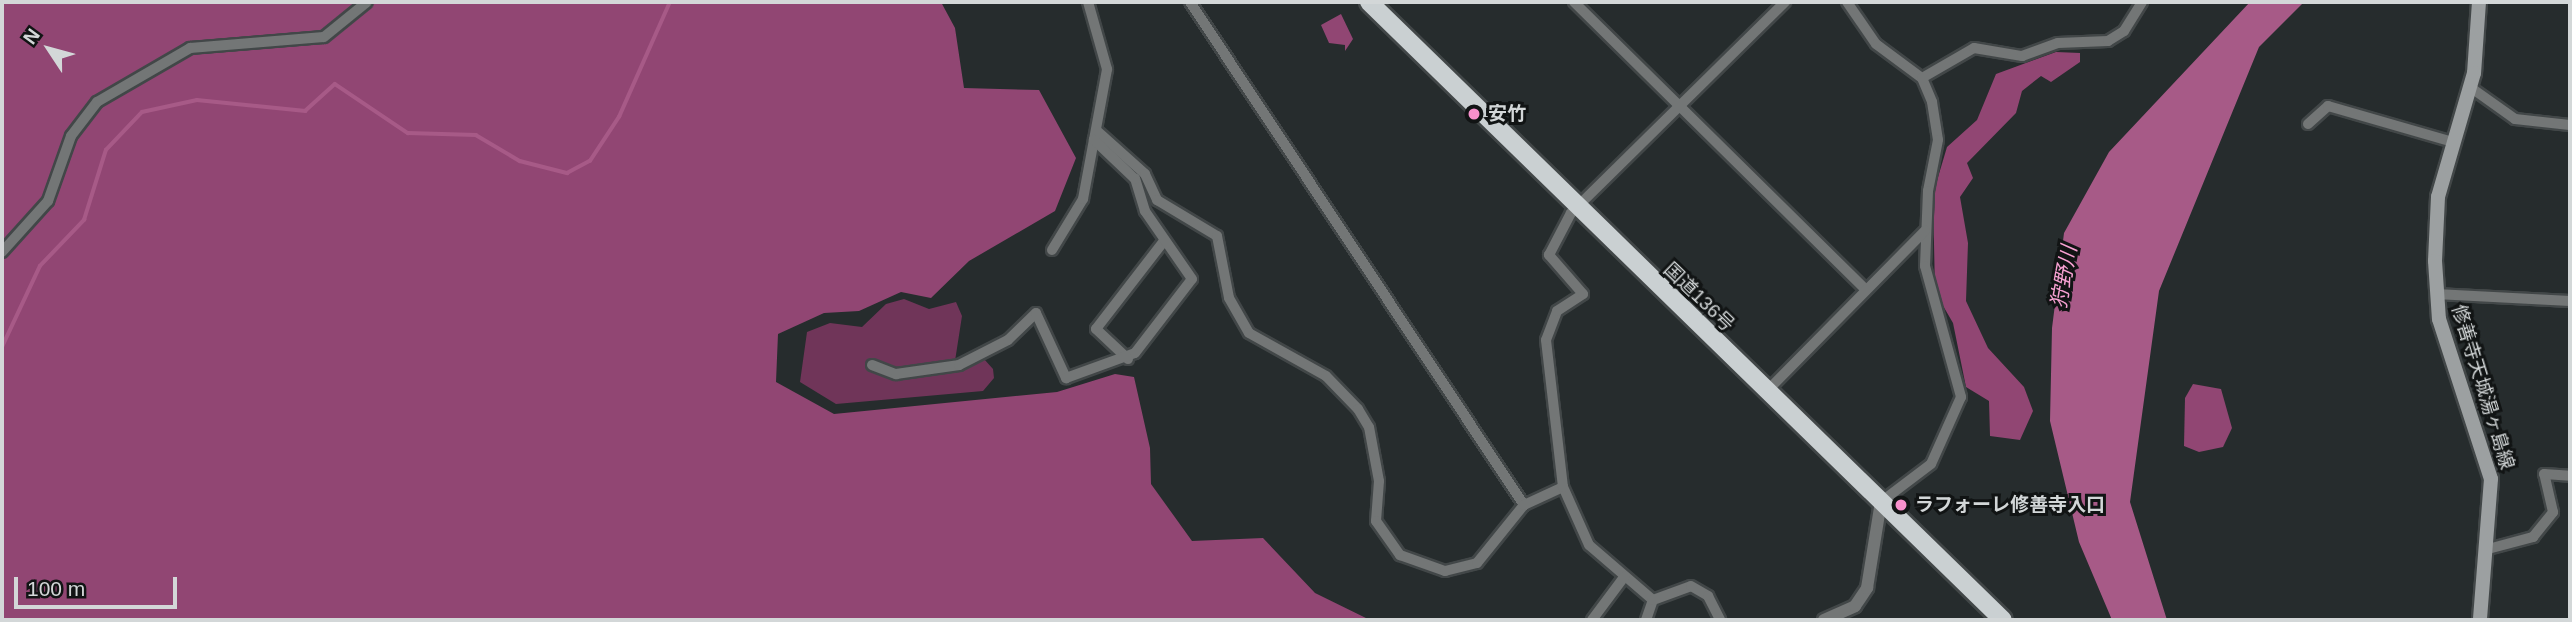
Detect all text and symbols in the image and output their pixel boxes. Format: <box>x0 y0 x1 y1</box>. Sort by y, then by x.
north arrow <box>14 14 84 84</box>
text: N <box>19 25 44 48</box>
place label: 安竹 <box>1488 103 1526 125</box>
marker: 安竹 <box>1466 106 1482 122</box>
water label: 狩野川 <box>2046 244 2082 310</box>
street label: 国道136号 <box>1659 258 1739 336</box>
street label: 修善寺天城湯ヶ島線 <box>2447 302 2519 472</box>
place label: ラフォーレ修善寺入口 <box>1915 494 2105 516</box>
marker: ラフォーレ修善寺入口 <box>1893 497 1909 513</box>
scale bar <box>18 562 180 606</box>
text: 100 m <box>27 577 85 600</box>

